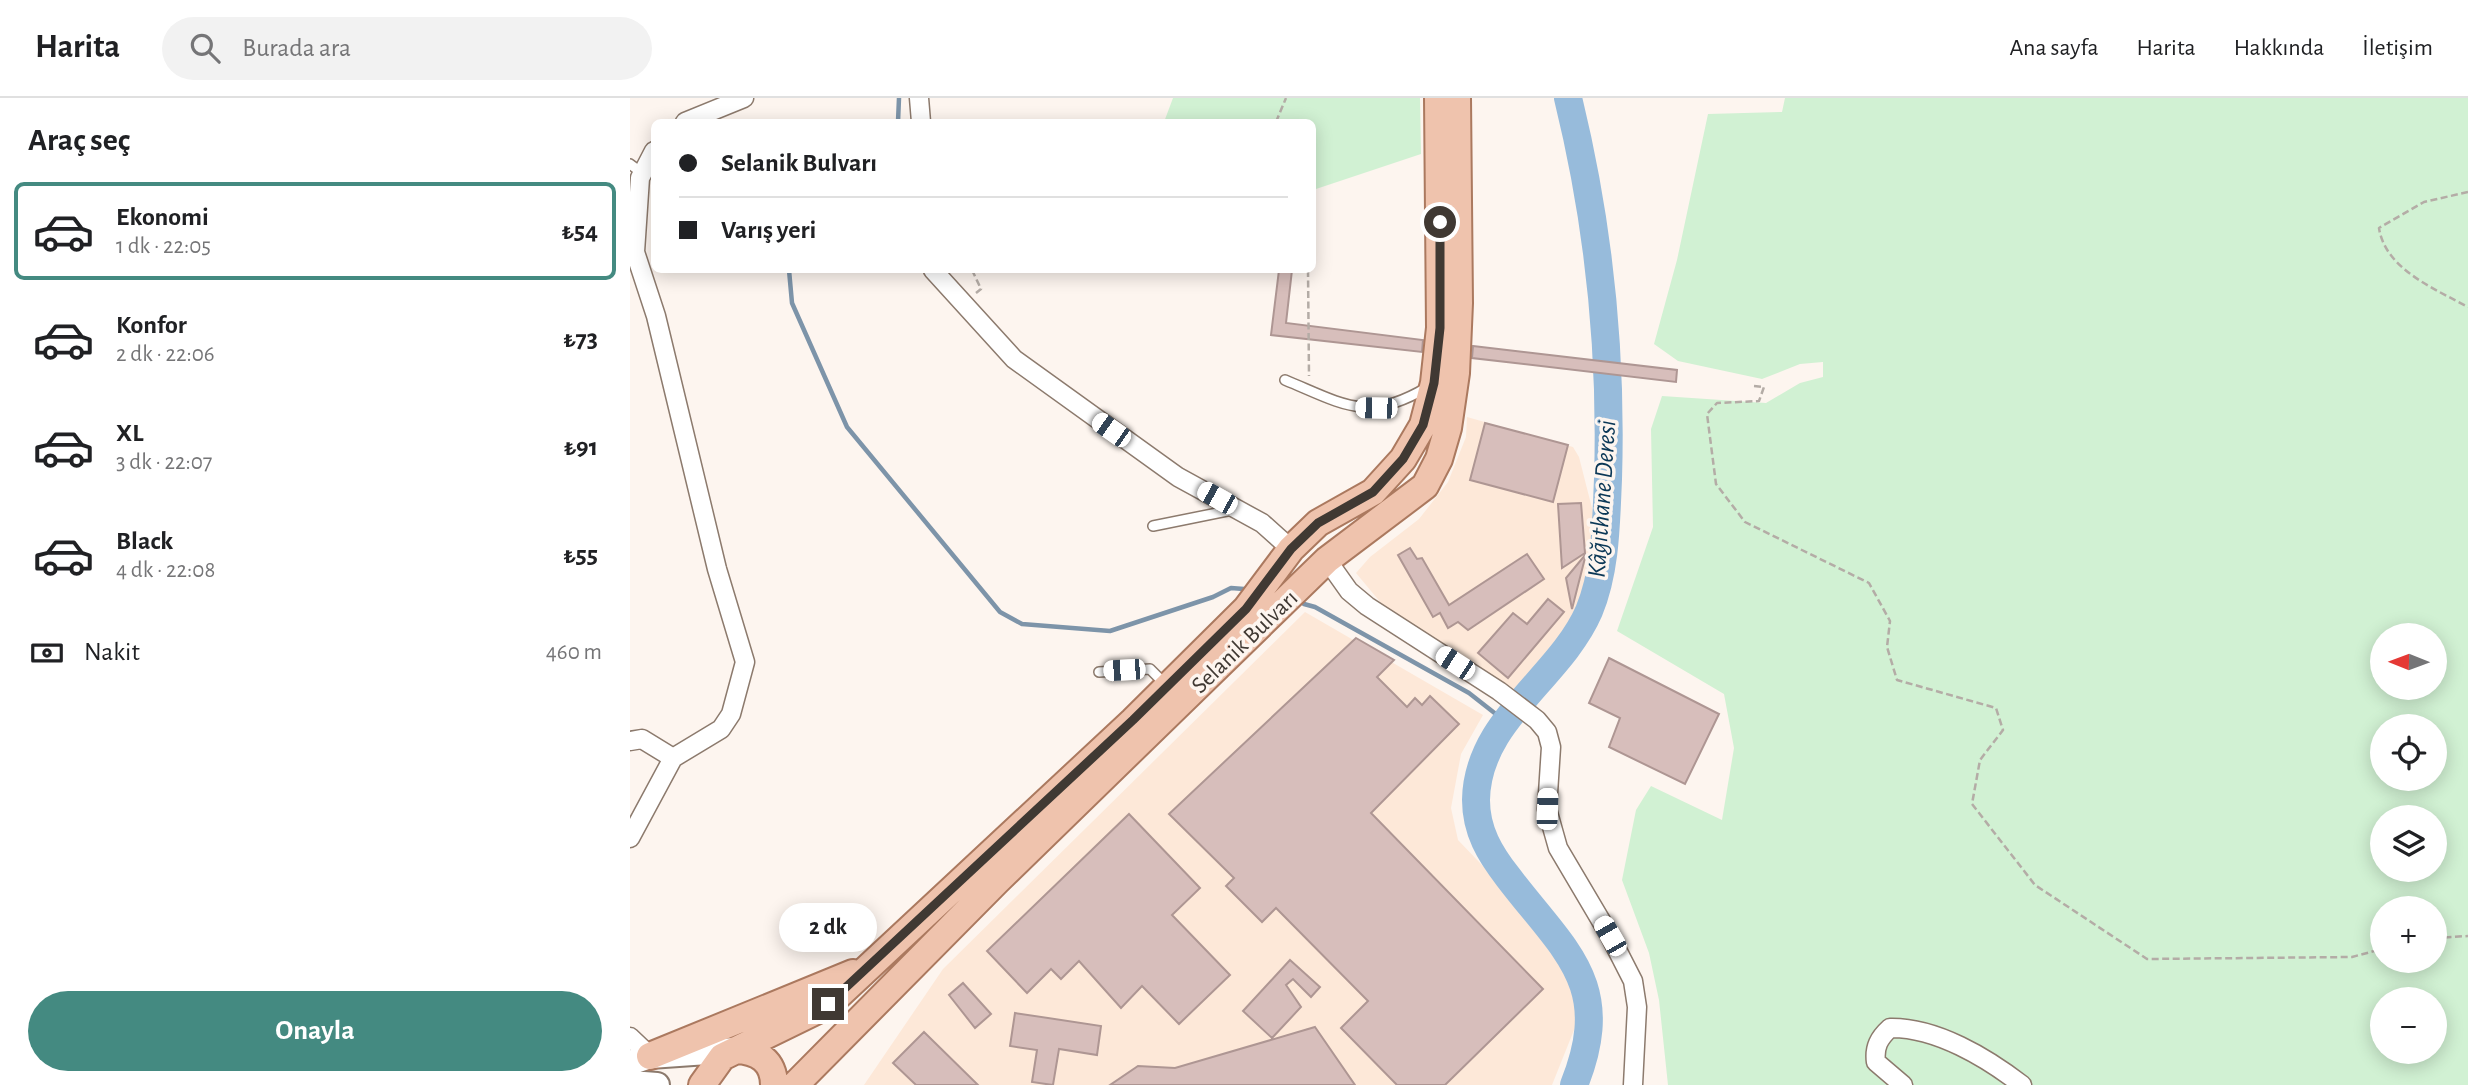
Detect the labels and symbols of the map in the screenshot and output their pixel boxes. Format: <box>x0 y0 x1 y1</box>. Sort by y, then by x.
route start <box>1424 206 1456 238</box>
car <box>1355 397 1398 419</box>
car <box>1088 409 1135 451</box>
water label: Kâğıthane Deresi <box>1584 419 1620 579</box>
car <box>1194 479 1241 517</box>
street label: Selanik Bulvarı <box>1187 586 1303 698</box>
north arrow <box>2370 623 2446 700</box>
car <box>1432 643 1479 683</box>
car <box>1103 658 1146 682</box>
car <box>1536 788 1559 830</box>
callout: 2 dk <box>779 902 877 951</box>
car <box>1591 913 1630 959</box>
route end <box>812 988 844 1020</box>

